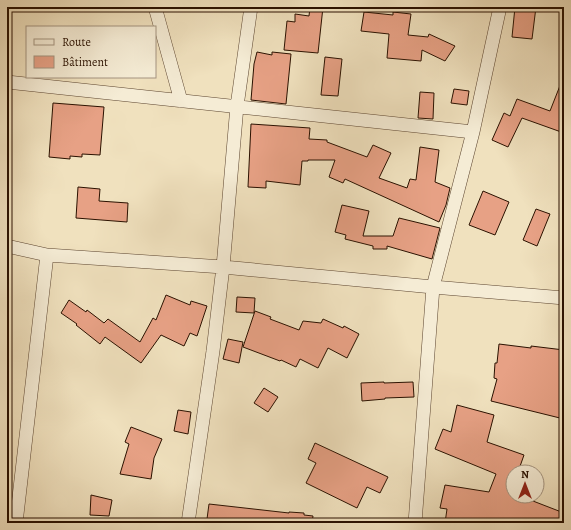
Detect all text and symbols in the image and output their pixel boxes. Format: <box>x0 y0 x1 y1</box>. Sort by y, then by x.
legend <box>26 26 156 78</box>
text: Route <box>62 34 91 50</box>
text: Bâtiment <box>62 54 108 70</box>
north arrow <box>505 464 545 504</box>
text: N <box>521 467 529 482</box>

